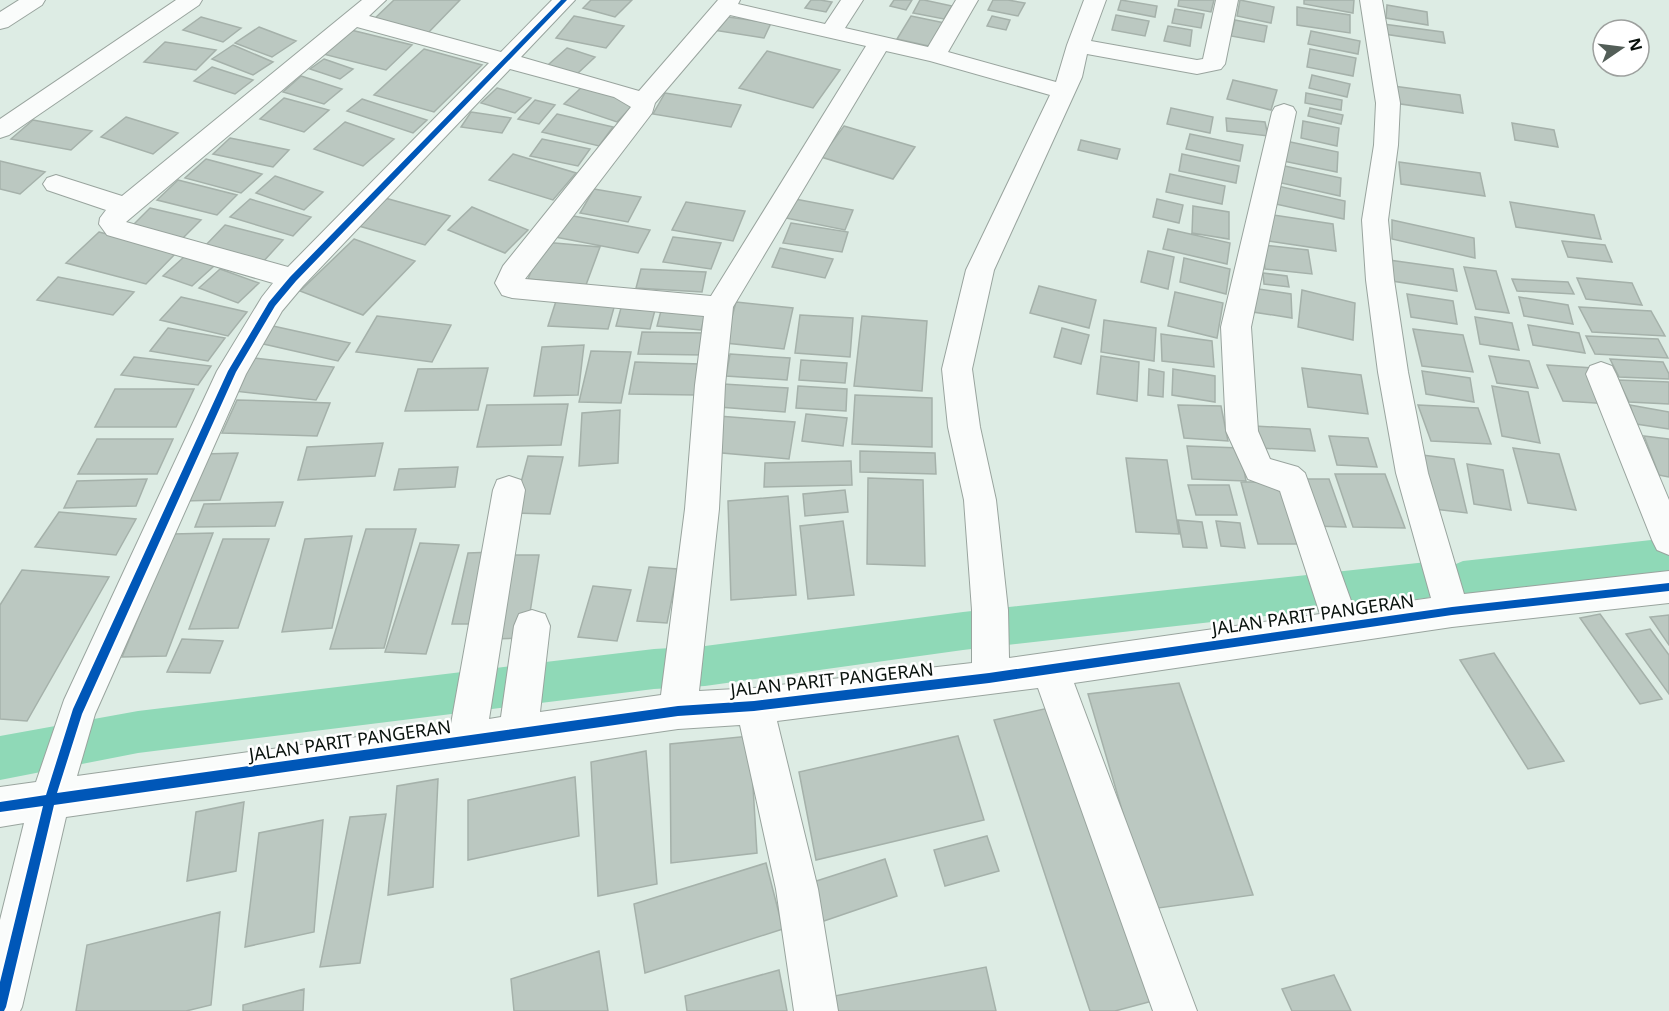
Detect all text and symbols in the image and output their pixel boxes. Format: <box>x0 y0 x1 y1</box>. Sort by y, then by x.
north arrow <box>1591 18 1651 78</box>
text: N <box>1623 35 1648 53</box>
street label: JALAN PARIT PANGERAN <box>1208 588 1416 640</box>
street label: JALAN PARIT PANGERAN <box>727 656 935 702</box>
street label: JALAN PARIT PANGERAN <box>245 714 453 766</box>

